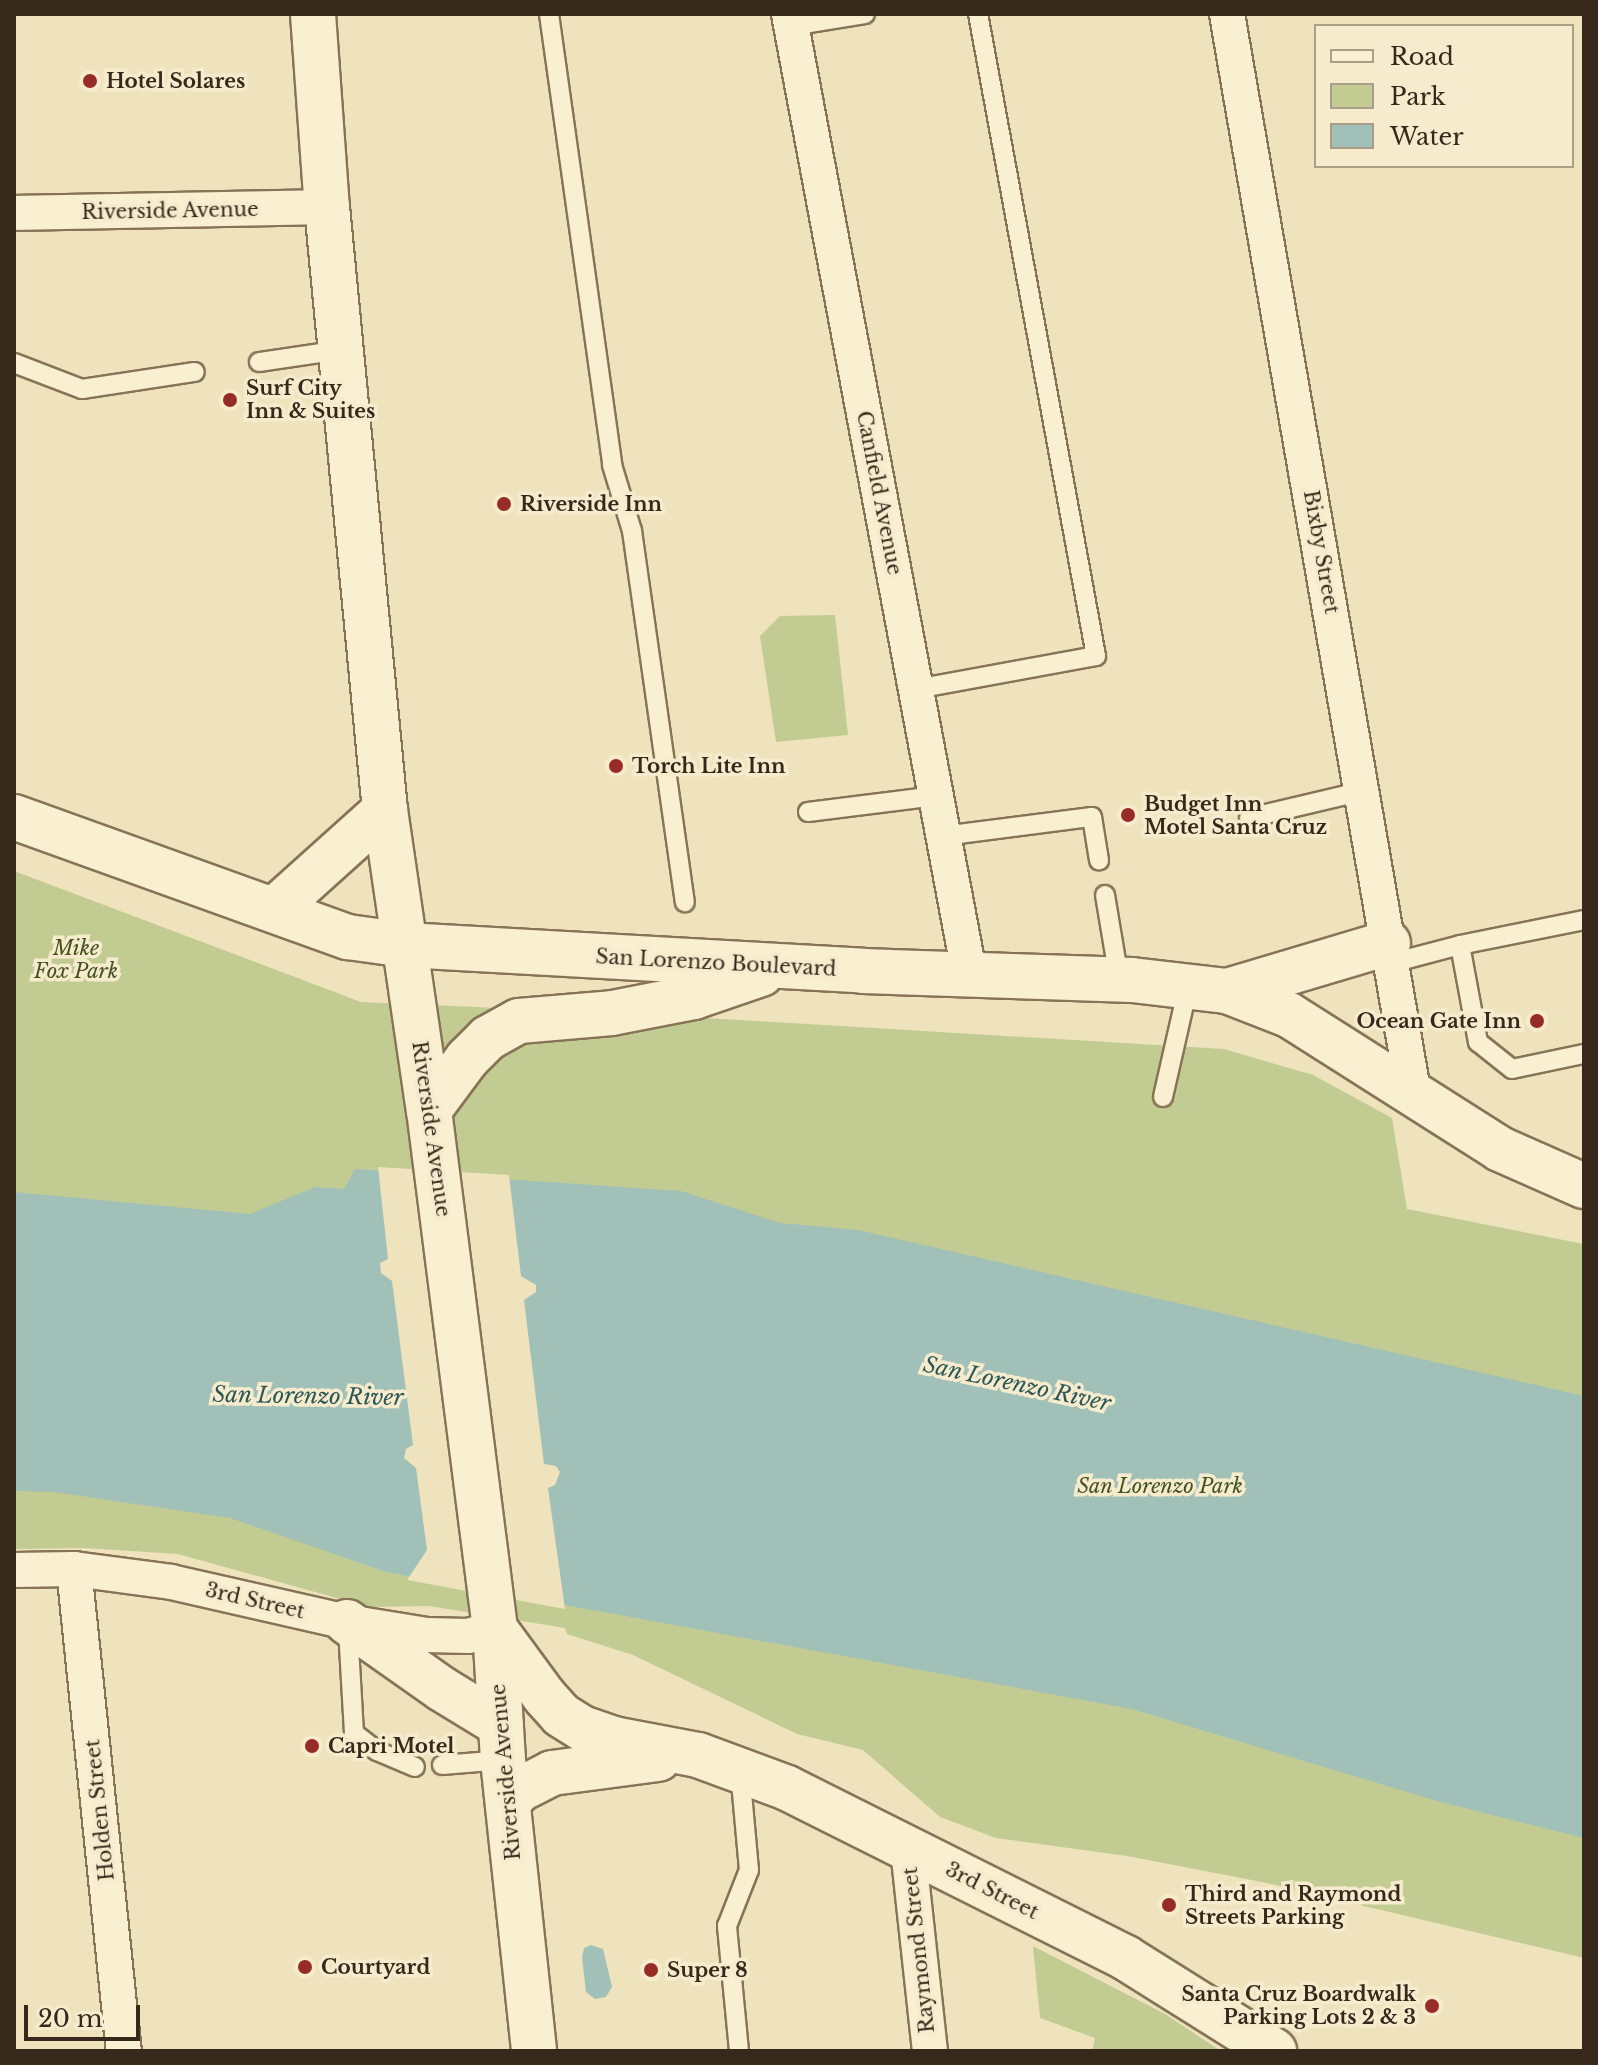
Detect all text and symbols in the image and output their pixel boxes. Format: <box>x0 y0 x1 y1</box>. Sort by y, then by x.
legend <box>1314 24 1574 168</box>
text: Road <box>1390 42 1454 71</box>
place label: Hotel Solares <box>106 69 245 93</box>
marker: Hotel Solares <box>81 72 99 90</box>
text: Park <box>1390 82 1446 111</box>
text: Water <box>1390 122 1464 151</box>
street label: Riverside Avenue <box>81 197 259 225</box>
place label: Surf City Inn & Suites <box>246 376 375 423</box>
marker: Surf City Inn & Suites <box>221 391 239 409</box>
street label: Canfield Avenue <box>851 409 907 577</box>
street label: Bixby Street <box>1298 488 1344 616</box>
place label: Riverside Inn <box>520 492 662 516</box>
marker: Riverside Inn <box>495 495 513 513</box>
place label: Torch Lite Inn <box>632 754 785 778</box>
marker: Torch Lite Inn <box>607 757 625 775</box>
place label: Budget Inn Motel Santa Cruz <box>1144 792 1327 839</box>
marker: Budget Inn Motel Santa Cruz <box>1119 806 1137 824</box>
park label: Mike Fox Park <box>34 936 118 983</box>
street label: San Lorenzo Boulevard <box>595 945 837 981</box>
place label: Ocean Gate Inn <box>1357 1009 1521 1033</box>
marker: Ocean Gate Inn <box>1528 1012 1546 1030</box>
street label: Riverside Avenue <box>407 1039 455 1219</box>
water label: San Lorenzo River <box>920 1351 1114 1417</box>
water label: San Lorenzo River <box>212 1381 404 1411</box>
park label: San Lorenzo Park <box>1077 1474 1243 1498</box>
street label: 3rd Street <box>203 1578 307 1624</box>
street label: Riverside Avenue <box>486 1682 526 1862</box>
place label: Capri Motel <box>328 1734 454 1758</box>
marker: Capri Motel <box>303 1737 321 1755</box>
street label: Holden Street <box>81 1738 119 1882</box>
street label: 3rd Street <box>942 1857 1042 1925</box>
street label: Raymond Street <box>898 1866 940 2034</box>
place label: Third and Raymond Streets Parking <box>1185 1882 1401 1929</box>
marker: Third and Raymond Streets Parking <box>1160 1896 1178 1914</box>
place label: Courtyard <box>321 1955 430 1979</box>
marker: Courtyard <box>296 1958 314 1976</box>
place label: Super 8 <box>667 1958 748 1982</box>
marker: Super 8 <box>642 1961 660 1979</box>
place label: Santa Cruz Boardwalk Parking Lots 2 & 3 <box>1181 1982 1416 2029</box>
scale bar <box>28 1989 144 2039</box>
marker: Santa Cruz Boardwalk Parking Lots 2 & 3 <box>1423 1997 1441 2015</box>
text: 20 m <box>38 2004 103 2033</box>

